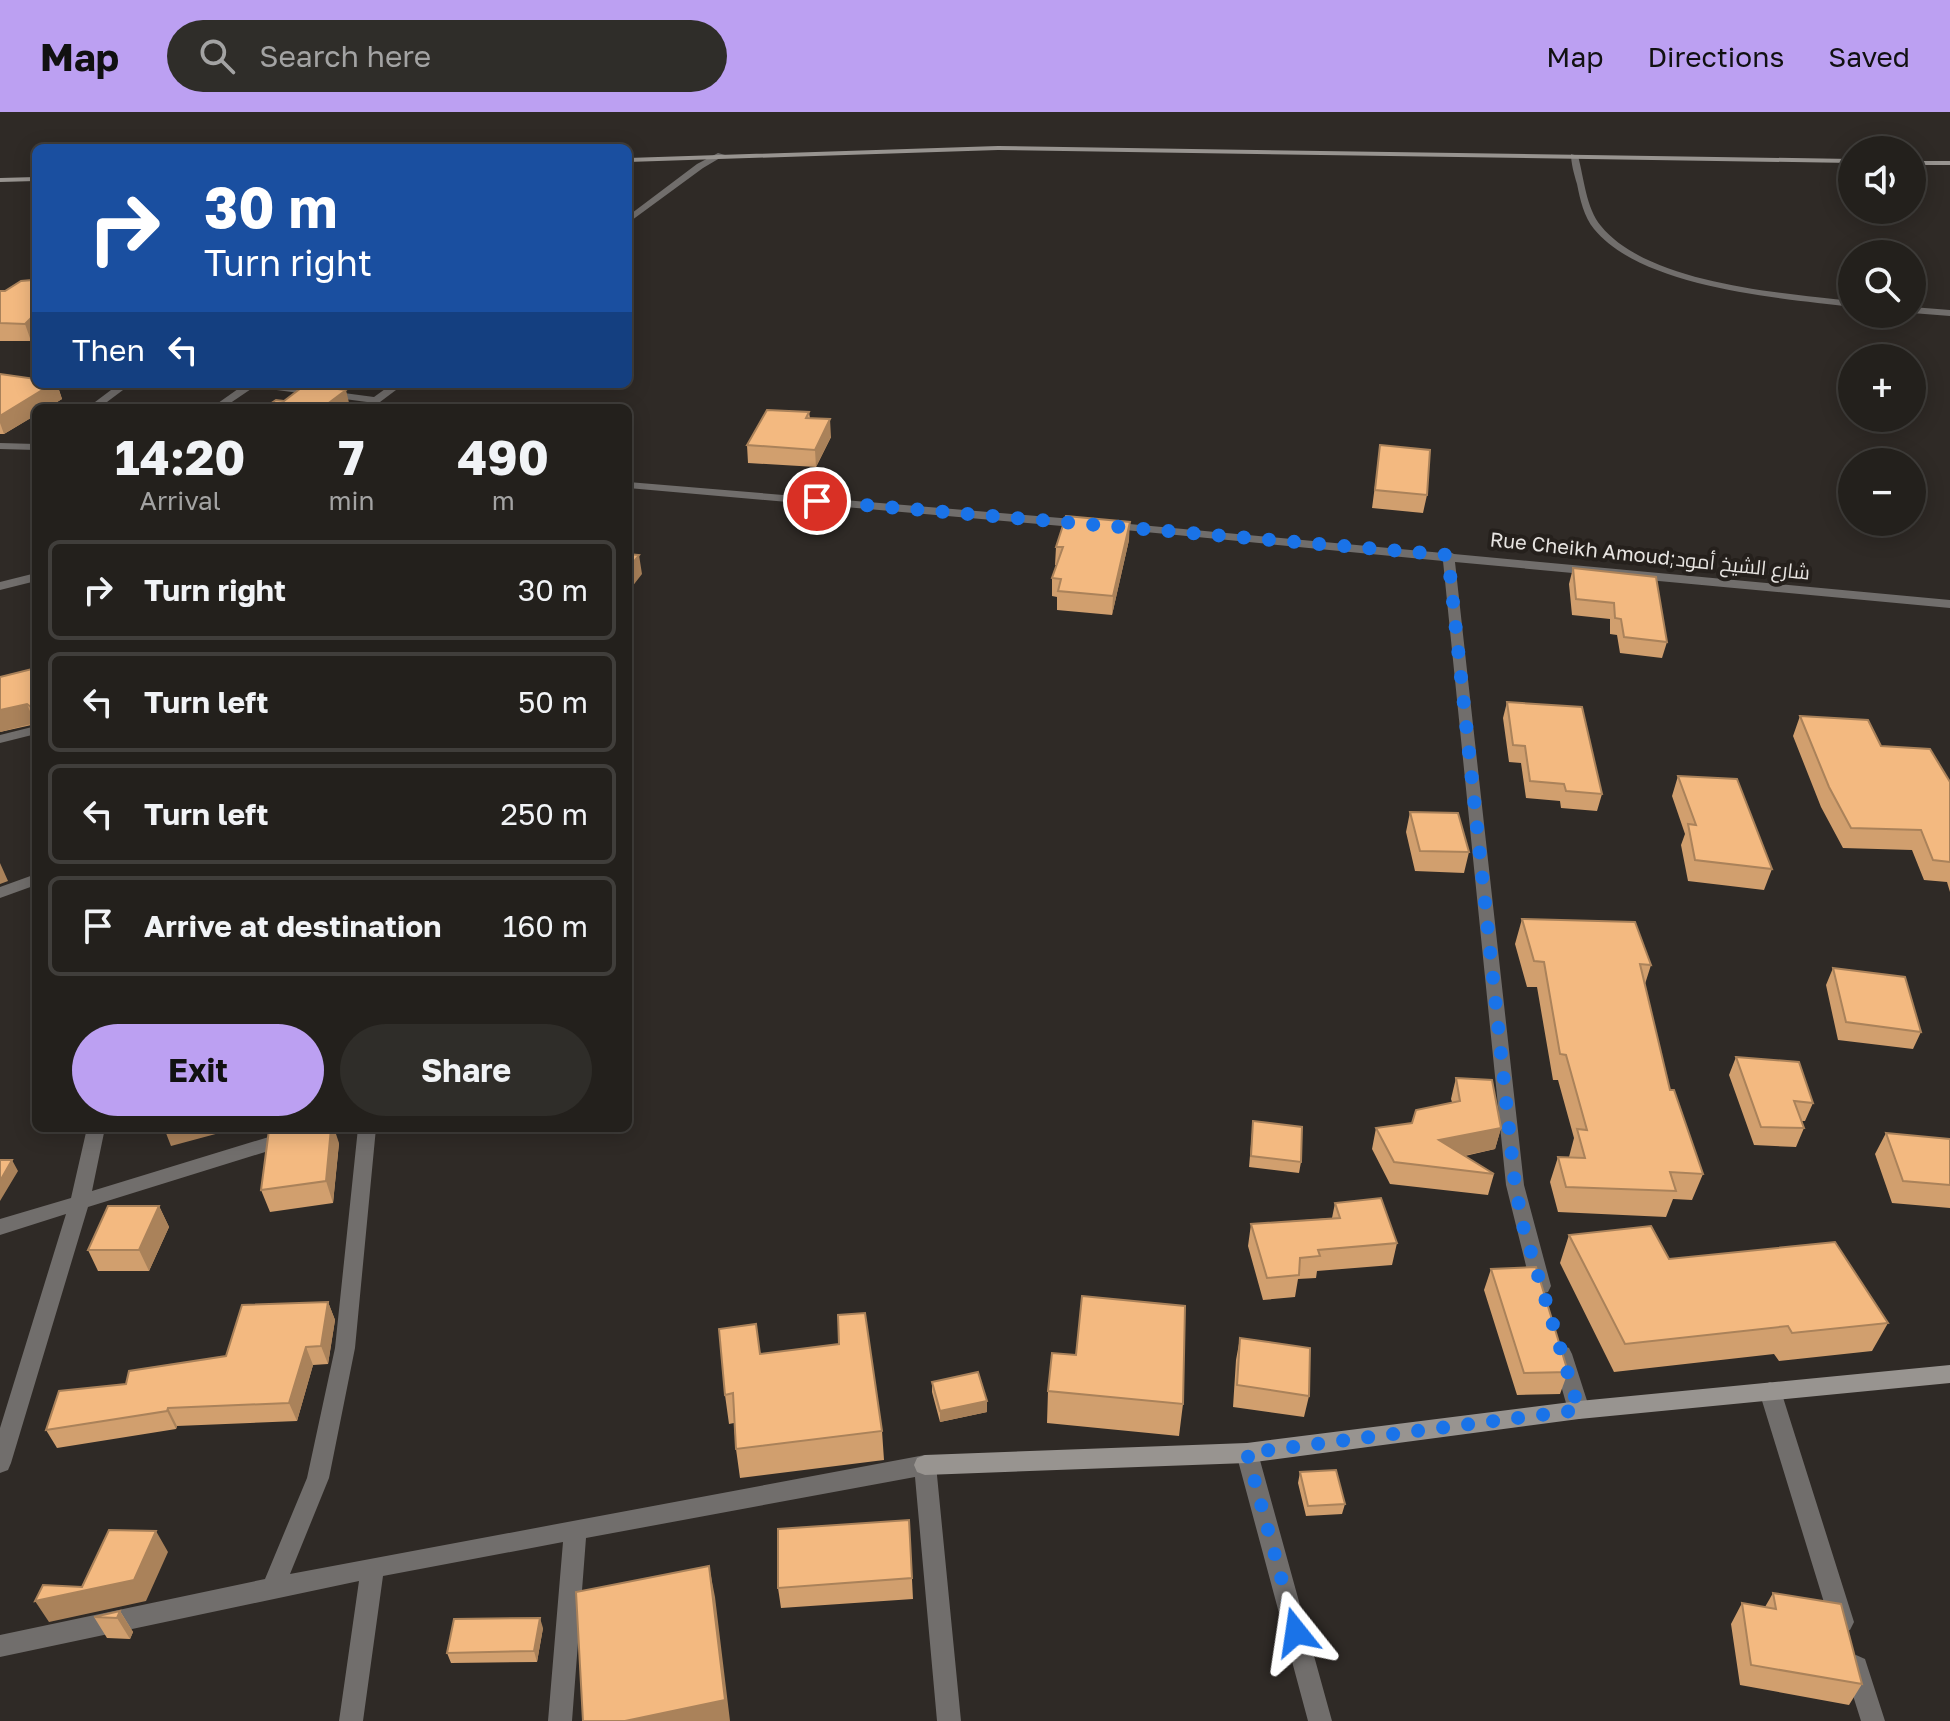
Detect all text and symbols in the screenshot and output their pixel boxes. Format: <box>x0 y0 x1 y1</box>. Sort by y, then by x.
search box <box>167 20 727 92</box>
text: Map <box>40 34 119 79</box>
icon: search <box>195 34 239 78</box>
text: Search here <box>259 38 431 74</box>
text: Map <box>1546 40 1603 73</box>
text: Directions <box>1647 40 1784 73</box>
text: Saved <box>1828 40 1910 73</box>
map controls <box>1838 136 1926 536</box>
button: sound <box>1838 136 1926 224</box>
text: 30 m <box>204 173 338 240</box>
icon: right <box>72 176 176 280</box>
button: search <box>1838 240 1926 328</box>
text: Turn right <box>204 241 372 284</box>
icon: left <box>161 328 205 372</box>
text: Then <box>72 332 145 368</box>
button: + <box>1838 344 1926 432</box>
text: 14:20 <box>115 428 246 486</box>
text: 7 <box>338 428 365 486</box>
text: 490 <box>457 428 549 486</box>
button: − <box>1838 448 1926 536</box>
pin <box>783 467 851 535</box>
icon: arrive <box>795 479 839 523</box>
text: Arrival <box>139 485 221 516</box>
text: min <box>328 485 374 516</box>
text: m <box>492 485 515 516</box>
street label: Rue Cheikh Amoud;شارع الشيخ أمود <box>1489 526 1811 587</box>
icon: right <box>76 568 120 612</box>
text: Turn right <box>144 572 286 608</box>
text: 30 m <box>518 572 588 608</box>
icon: left <box>76 680 120 724</box>
text: Turn left <box>144 684 269 720</box>
text: 50 m <box>518 684 588 720</box>
icon: left <box>76 792 120 836</box>
text: Turn left <box>144 796 269 832</box>
text: 250 m <box>501 796 588 832</box>
icon: arrive <box>76 904 120 948</box>
text: Arrive at destination <box>144 908 441 944</box>
text: 160 m <box>503 908 588 944</box>
button: Exit <box>72 1024 324 1116</box>
button: Share <box>340 1024 592 1116</box>
position arrow <box>1254 1590 1338 1674</box>

